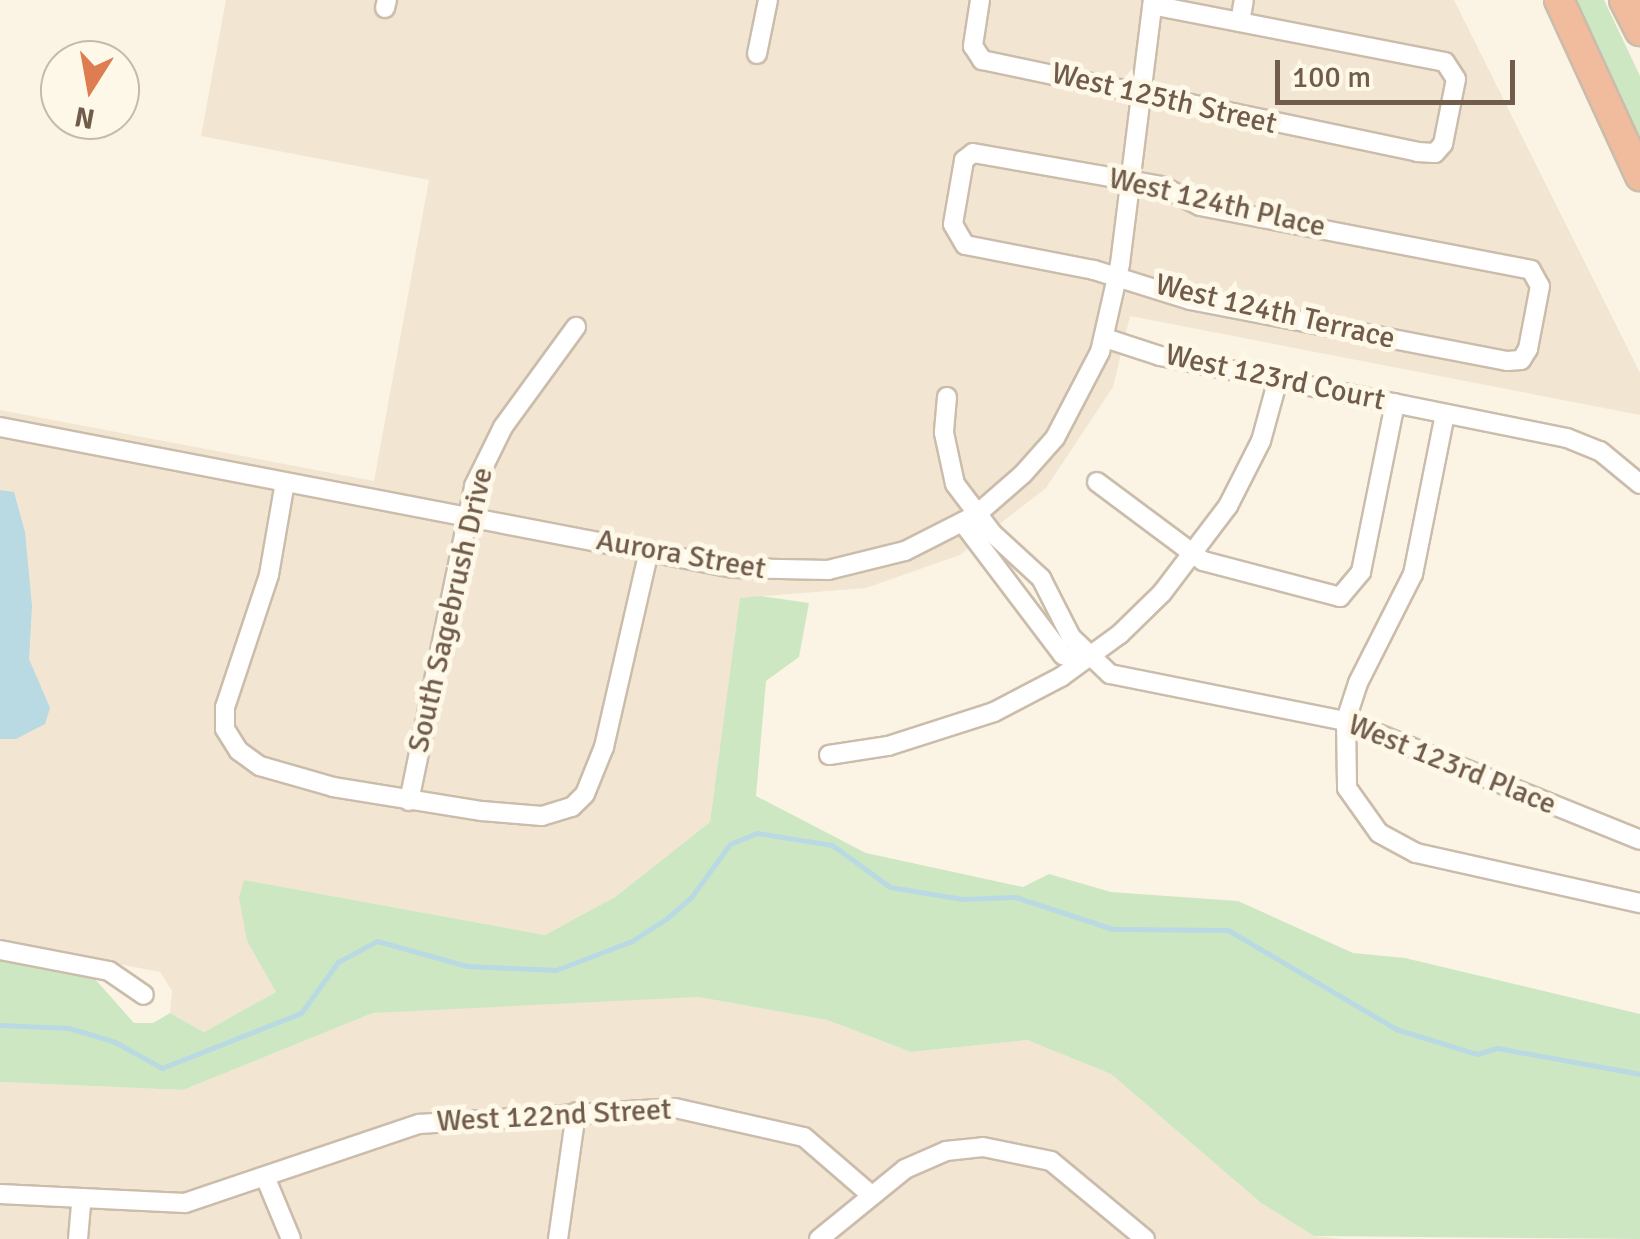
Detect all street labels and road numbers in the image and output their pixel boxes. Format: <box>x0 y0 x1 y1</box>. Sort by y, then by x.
street label: West 125th Street <box>1048 56 1280 142</box>
street label: West 124th Place <box>1105 161 1329 245</box>
street label: West 124th Terrace <box>1152 267 1398 357</box>
street label: West 123rd Court <box>1162 337 1388 419</box>
street label: South Sagebrush Drive <box>401 464 501 756</box>
street label: Aurora Street <box>594 522 768 588</box>
street label: West 123rd Place <box>1343 707 1561 823</box>
street label: West 122nd Street <box>436 1092 672 1140</box>

